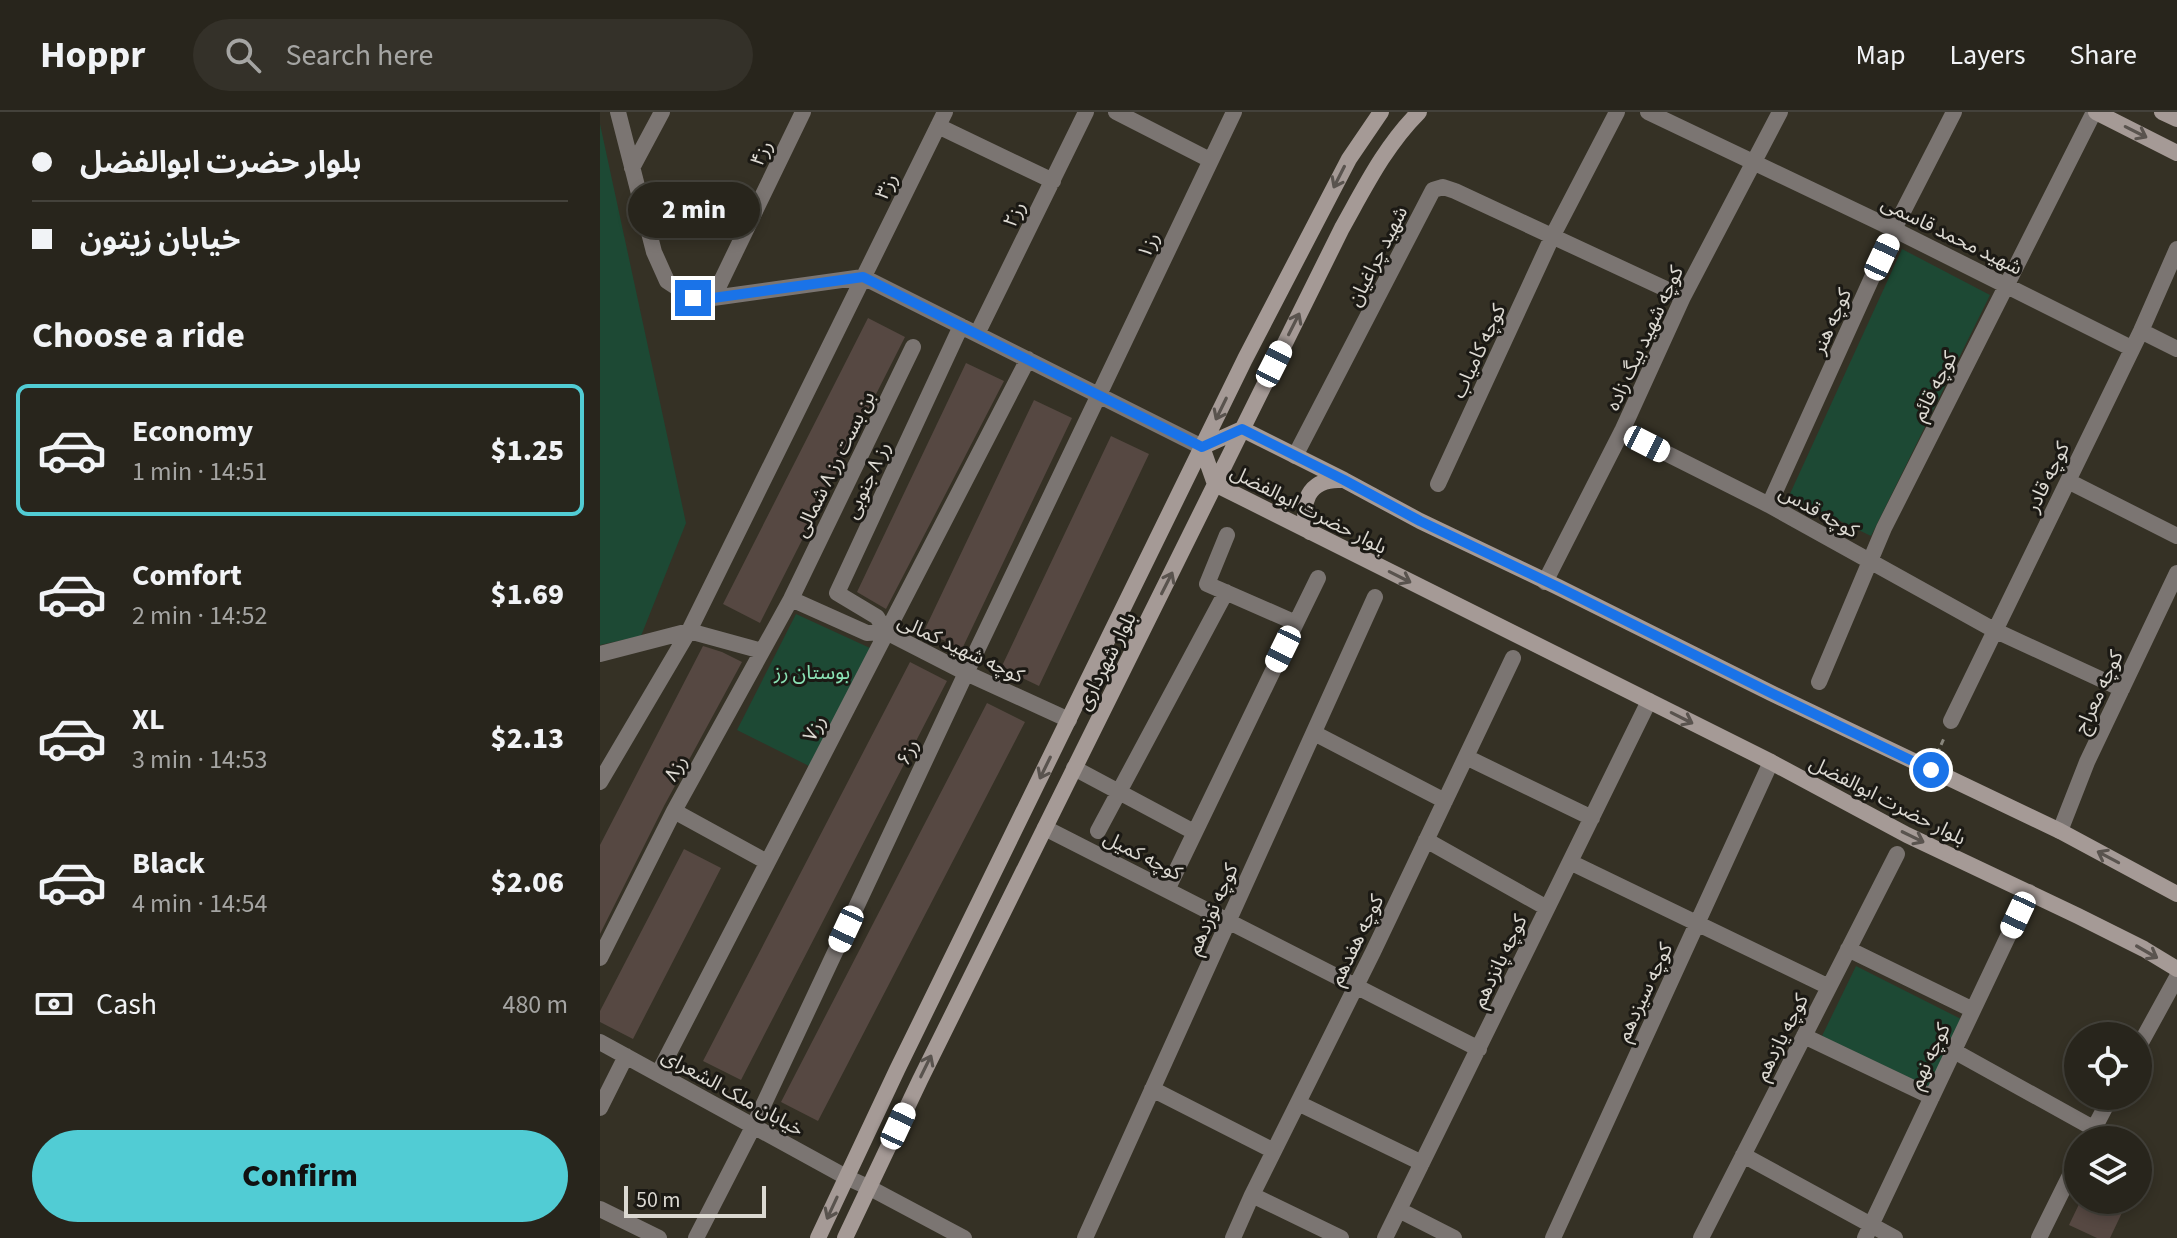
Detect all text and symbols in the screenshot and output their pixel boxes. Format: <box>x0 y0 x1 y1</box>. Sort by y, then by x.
search box <box>193 19 753 91</box>
text: Hoppr <box>40 28 145 82</box>
icon: search <box>221 33 265 77</box>
text: Search here <box>285 34 433 77</box>
text: Map <box>1855 35 1905 75</box>
text: Layers <box>1949 35 2025 75</box>
text: Share <box>2069 35 2137 75</box>
one-way arrow <box>2124 125 2148 141</box>
street label: رز۴ <box>744 136 780 171</box>
text: بلوار حضرت ابوالفضل <box>80 141 361 184</box>
one-way arrow <box>1330 165 1346 189</box>
street label: رز۳ <box>869 169 905 204</box>
callout: 2 min <box>627 182 759 238</box>
street label: شهید محمد قاسمی <box>1876 190 2027 282</box>
text: 2 min <box>662 191 726 228</box>
street label: رز۲ <box>997 197 1033 232</box>
street label: شهید چراغیان <box>1341 202 1415 311</box>
text: خیابان زیتون <box>80 218 240 261</box>
street label: رز۱ <box>1131 228 1167 263</box>
car <box>1861 230 1903 284</box>
street label: کوچه شهید بیگ زاده <box>1599 261 1691 415</box>
route end <box>675 280 711 316</box>
street label: کوچه هنر <box>1805 283 1859 360</box>
street label: کوچه کامیاب <box>1445 299 1513 403</box>
text: Choose a ride <box>32 310 245 361</box>
one-way arrow <box>1287 313 1302 337</box>
car <box>1252 337 1296 391</box>
street label: کوچه قائم <box>1905 346 1965 426</box>
street label: بن بست رز ۸ شمالی <box>787 387 882 542</box>
one-way arrow <box>1213 397 1228 421</box>
text: Economy <box>132 410 253 453</box>
icon: car <box>36 414 108 486</box>
car <box>1620 422 1674 466</box>
text: $1.25 <box>491 429 564 472</box>
street label: رز ۸ جنوبی <box>838 437 898 524</box>
street label: کوچه قادر <box>2018 437 2077 518</box>
text: 1 min · 14:51 <box>132 453 267 490</box>
street label: بلوار حضرت ابوالفضل <box>1225 458 1392 562</box>
street label: کوچه قدس <box>1774 479 1864 546</box>
text: Comfort <box>132 554 242 597</box>
icon: car <box>36 558 108 630</box>
one-way arrow <box>1387 569 1411 585</box>
one-way arrow <box>1160 571 1175 595</box>
text: $1.69 <box>491 573 564 616</box>
text: 2 min · 14:52 <box>132 597 267 634</box>
street label: کوچه شهید کمالی <box>893 607 1029 691</box>
street label: بلوار شهرداری <box>1070 607 1144 715</box>
car <box>1262 622 1304 676</box>
street label: کوچه معراج <box>2067 645 2131 739</box>
park label: بوستان رز <box>773 659 850 687</box>
text: XL <box>132 698 165 741</box>
icon: car <box>36 702 108 774</box>
street label: رز۷ <box>796 710 833 747</box>
one-way arrow <box>1670 711 1694 726</box>
text: $2.13 <box>491 717 564 760</box>
street label: رز۶ <box>890 735 926 770</box>
text: 3 min · 14:53 <box>132 741 267 778</box>
street label: بلوار حضرت ابوالفضل <box>1804 749 1971 853</box>
street label: رز۸ <box>657 750 694 787</box>
route start <box>1913 752 1949 788</box>
one-way arrow <box>1037 756 1052 780</box>
street label: کوچه کمیل <box>1098 824 1187 888</box>
one-way arrow <box>1901 830 1925 846</box>
text: Black <box>132 842 205 885</box>
icon: car <box>36 846 108 918</box>
one-way arrow <box>2097 849 2121 865</box>
street label: کوچه نوزدهم <box>1180 859 1246 959</box>
text: $2.06 <box>491 861 564 904</box>
text: 4 min · 14:54 <box>132 885 267 922</box>
car <box>1997 888 2039 942</box>
street label: کوچه هفدهم <box>1323 890 1391 991</box>
car <box>825 902 867 956</box>
street label: کوچه پانزدهم <box>1465 910 1535 1012</box>
street label: کوچه سیزدهم <box>1610 938 1680 1046</box>
one-way arrow <box>2135 944 2158 960</box>
icon: cash <box>32 982 76 1026</box>
text: Cash <box>96 983 157 1026</box>
text: 480 m <box>502 986 568 1023</box>
street label: کوچه یازدهم <box>1748 989 1816 1086</box>
street label: کوچه نهم <box>1902 1018 1958 1094</box>
map controls <box>2064 1022 2152 1214</box>
button: locate <box>2064 1022 2152 1110</box>
street label: خیابان ملک الشعرای <box>656 1042 809 1144</box>
one-way arrow <box>919 1055 935 1079</box>
car <box>877 1099 919 1153</box>
button: layers <box>2064 1126 2152 1214</box>
button: Confirm <box>32 1130 568 1222</box>
scale bar <box>624 1182 766 1218</box>
text: 50 m <box>636 1184 681 1216</box>
one-way arrow <box>824 1195 839 1219</box>

